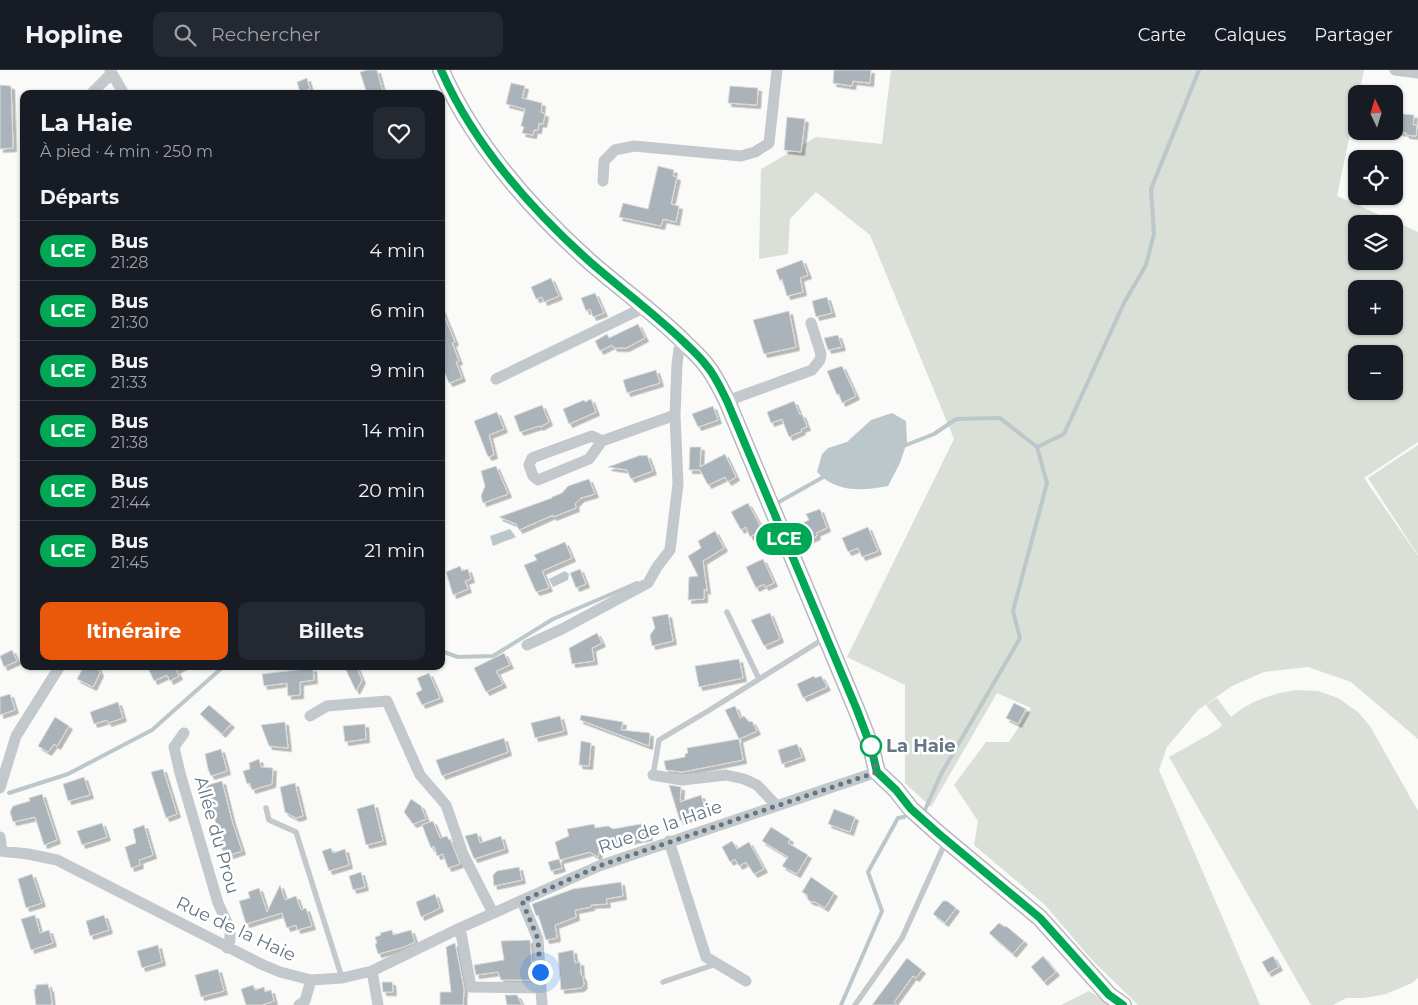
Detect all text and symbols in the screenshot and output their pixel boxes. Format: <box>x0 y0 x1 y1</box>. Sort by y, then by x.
search box <box>153 12 503 57</box>
text: Hopline <box>25 20 123 49</box>
icon: search <box>171 21 199 49</box>
text: Rechercher <box>211 23 321 46</box>
text: Carte <box>1138 24 1186 46</box>
text: Calques <box>1214 24 1286 46</box>
text: Partager <box>1314 24 1393 46</box>
north arrow <box>1348 85 1402 140</box>
map controls <box>1348 85 1403 400</box>
button: heart <box>373 107 425 159</box>
text: La Haie <box>40 108 133 137</box>
text: À pied · 4 min · 250 m <box>40 142 213 161</box>
button: locate <box>1348 150 1403 205</box>
text: Départs <box>40 186 119 209</box>
button: layers <box>1348 215 1403 270</box>
text: Bus <box>111 230 148 253</box>
text: 4 min <box>369 239 425 262</box>
text: LCE <box>50 240 86 262</box>
text: 21:28 <box>111 253 148 272</box>
button: + <box>1348 280 1403 335</box>
text: Bus <box>111 290 148 313</box>
text: 6 min <box>370 299 425 322</box>
text: LCE <box>50 300 86 322</box>
text: 21:30 <box>111 313 149 332</box>
button: − <box>1348 345 1403 400</box>
text: Bus <box>111 350 148 373</box>
text: 9 min <box>370 359 425 382</box>
text: LCE <box>50 360 86 382</box>
text: 21:33 <box>111 373 147 392</box>
text: Bus <box>111 410 148 433</box>
text: 14 min <box>362 419 425 442</box>
text: LCE <box>50 420 86 442</box>
text: 21:38 <box>111 433 148 452</box>
text: Bus <box>111 470 148 493</box>
text: 20 min <box>359 479 425 502</box>
text: LCE <box>50 480 86 502</box>
text: 21:44 <box>111 493 150 512</box>
line badge: LCE <box>755 523 813 555</box>
text: LCE <box>766 528 802 550</box>
text: Bus <box>111 530 148 553</box>
text: 21 min <box>364 539 425 562</box>
text: LCE <box>50 540 86 562</box>
text: 21:45 <box>111 553 149 572</box>
button: Itinéraire <box>40 602 228 660</box>
button: Billets <box>238 602 425 660</box>
marker: La Haie <box>860 735 882 757</box>
place label: La Haie <box>886 735 956 757</box>
street label: Allée du Prou <box>190 774 244 896</box>
street label: Rue de la Haie <box>595 795 725 859</box>
street label: Rue de la Haie <box>173 892 300 966</box>
your location <box>528 960 553 985</box>

